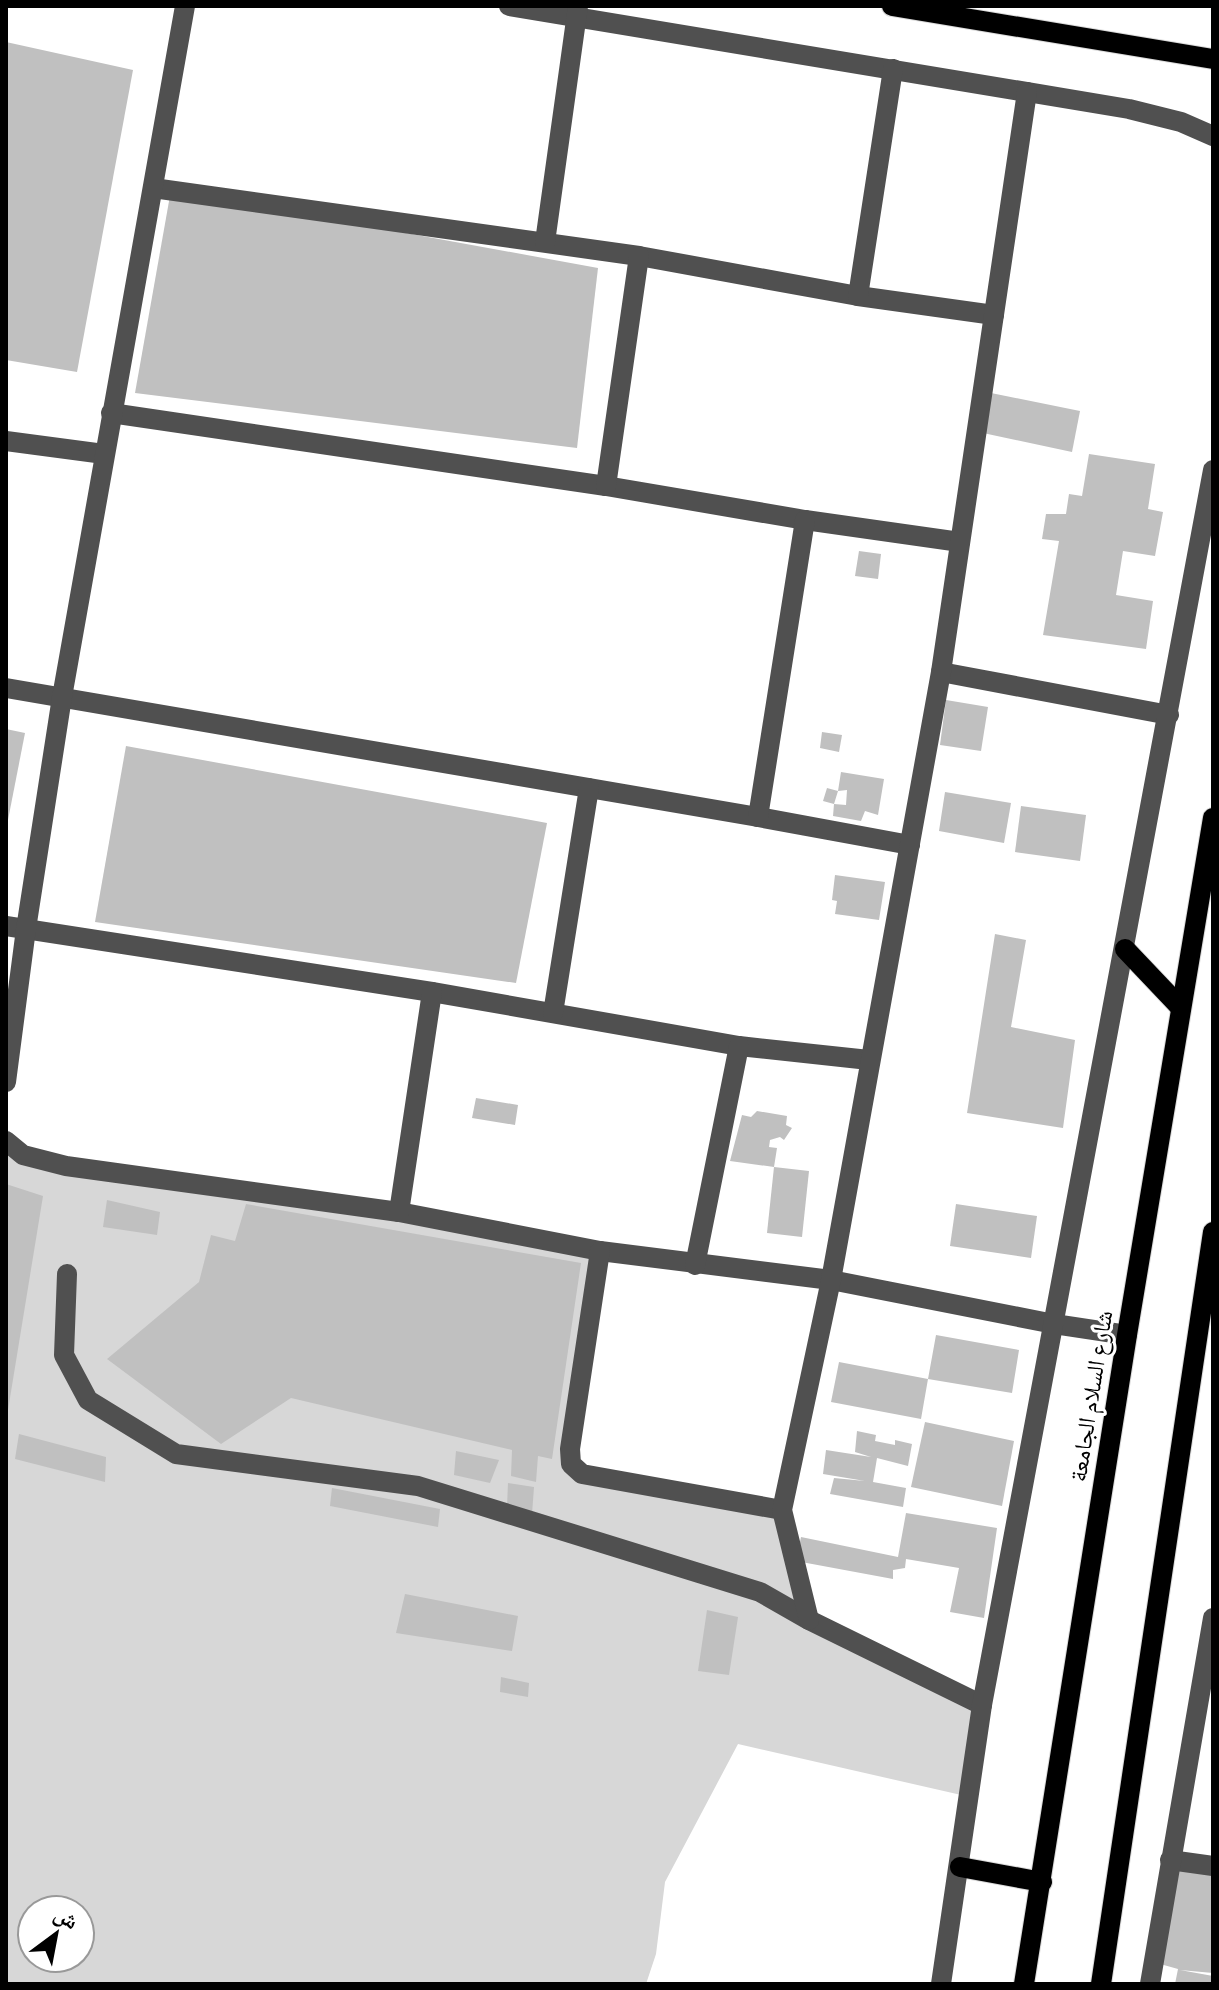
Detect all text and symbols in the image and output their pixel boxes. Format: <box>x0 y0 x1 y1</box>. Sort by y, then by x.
street label: شارع السلام الجامعة <box>1061 1308 1122 1484</box>
north arrow <box>16 1894 96 1974</box>
text: ش <box>48 1898 84 1938</box>

